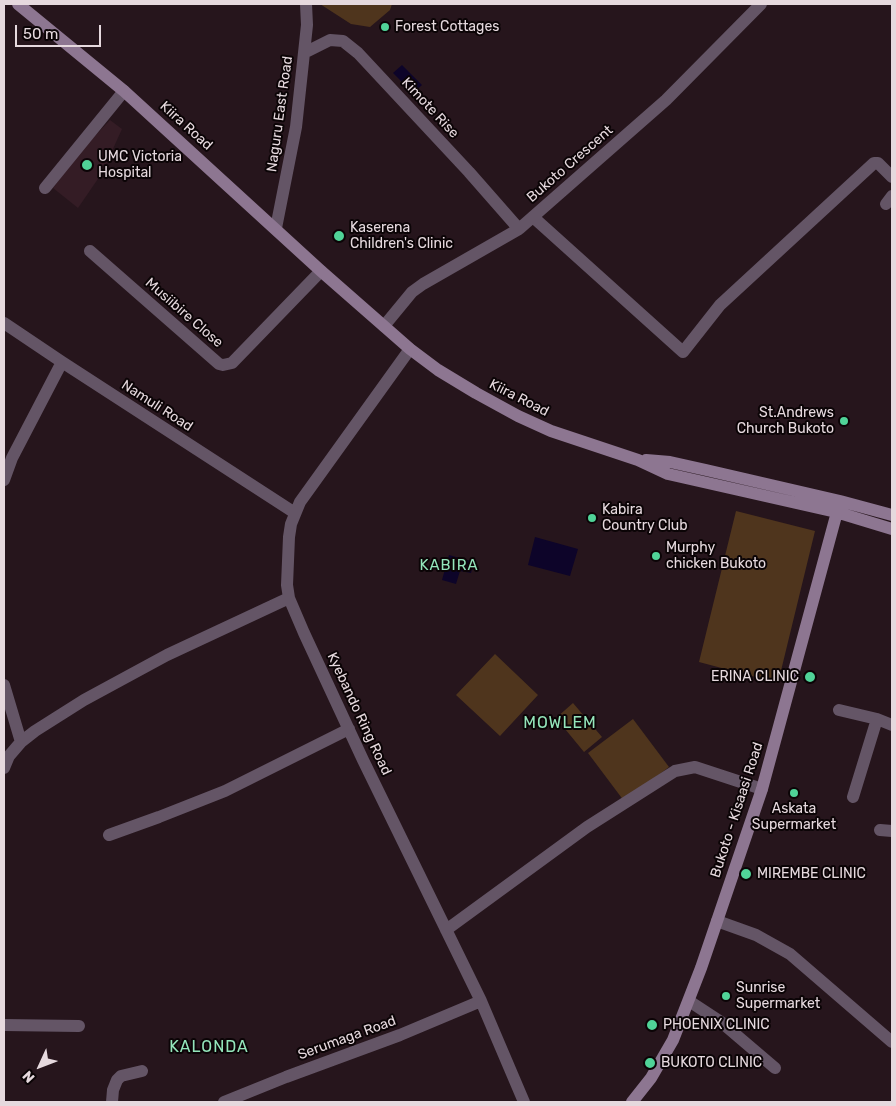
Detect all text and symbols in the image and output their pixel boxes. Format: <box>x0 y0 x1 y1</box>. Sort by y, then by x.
scale bar <box>18 15 104 47</box>
place label: Forest Cottages <box>395 19 499 35</box>
marker: Forest Cottages <box>379 21 391 33</box>
text: 50 m <box>23 25 58 43</box>
street label: Naguru East Road <box>264 55 296 173</box>
street label: Kimote Rise <box>398 74 462 142</box>
street label: Kiira Road <box>156 98 216 154</box>
street label: Bukoto Crescent <box>524 122 616 206</box>
place label: UMC Victoria Hospital <box>98 149 182 182</box>
marker: UMC Victoria Hospital <box>80 158 94 172</box>
place label: Kaserena Children's Clinic <box>350 220 453 252</box>
marker: Kaserena Children's Clinic <box>332 229 346 243</box>
street label: Musiibire Close <box>142 275 226 351</box>
street label: Kiira Road <box>486 376 552 420</box>
street label: Namuli Road <box>118 377 196 435</box>
place label: St.Andrews Church Bukoto <box>737 405 834 438</box>
marker: St.Andrews Church Bukoto <box>838 415 850 427</box>
place label: Kabira Country Club <box>602 502 688 534</box>
marker: Kabira Country Club <box>586 512 598 524</box>
place label: Murphy chicken Bukoto <box>666 540 766 572</box>
marker: Murphy chicken Bukoto <box>650 550 662 562</box>
district label: KABIRA <box>419 557 479 575</box>
street label: Kyebando Ring Road <box>323 650 395 778</box>
place label: ERINA CLINIC <box>711 669 799 685</box>
marker: ERINA CLINIC <box>803 670 817 684</box>
district label: MOWLEM <box>522 713 598 733</box>
street label: Bukoto - Kisaasi Road <box>707 740 767 880</box>
marker: Askata Supermarket <box>788 787 800 799</box>
place label: Askata Supermarket <box>752 801 836 834</box>
place label: MIREMBE CLINIC <box>757 866 866 882</box>
marker: MIREMBE CLINIC <box>739 867 753 881</box>
place label: Sunrise Supermarket <box>736 980 820 1012</box>
marker: Sunrise Supermarket <box>720 990 732 1002</box>
street label: Serumaga Road <box>296 1012 398 1064</box>
place label: PHOENIX CLINIC <box>663 1017 770 1033</box>
marker: PHOENIX CLINIC <box>645 1018 659 1032</box>
district label: KALONDA <box>168 1037 250 1057</box>
north arrow <box>15 1041 65 1091</box>
place label: BUKOTO CLINIC <box>661 1055 762 1071</box>
marker: BUKOTO CLINIC <box>643 1056 657 1070</box>
text: N <box>19 1067 38 1086</box>

